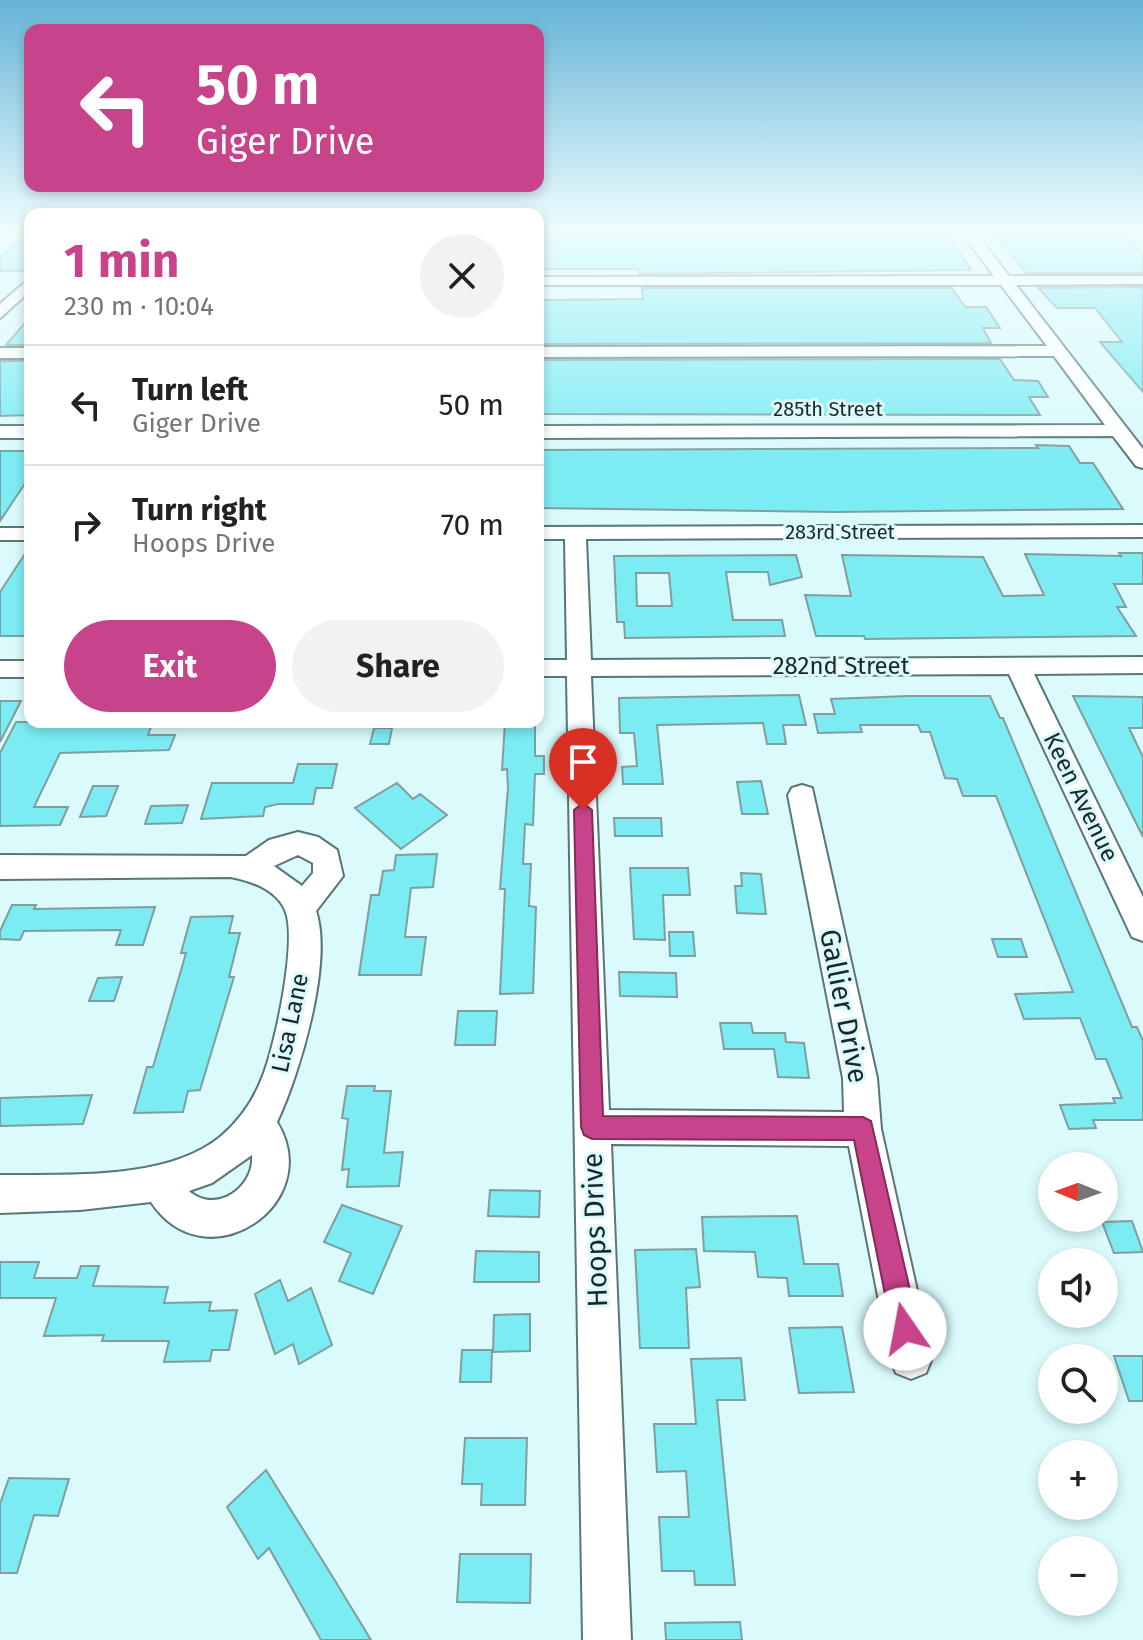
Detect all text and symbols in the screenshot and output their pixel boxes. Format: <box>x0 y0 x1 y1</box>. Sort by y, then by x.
text: 50 m <box>196 52 319 119</box>
icon: left <box>64 56 168 160</box>
text: Giger Drive <box>196 120 375 164</box>
text: 1 min <box>64 232 179 290</box>
button: close <box>420 234 504 318</box>
text: 230 m · 10:04 <box>64 291 214 322</box>
text: Turn left <box>132 372 248 408</box>
icon: left <box>64 383 108 427</box>
text: 50 m <box>439 387 504 423</box>
street label: 285th Street <box>773 397 883 421</box>
text: Giger Drive <box>132 408 261 439</box>
text: Turn right <box>132 492 267 528</box>
icon: right <box>64 503 108 547</box>
text: 70 m <box>441 507 504 543</box>
street label: 283rd Street <box>785 520 896 544</box>
text: Hoops Drive <box>132 528 276 559</box>
button: Exit <box>64 620 276 712</box>
button: Share <box>292 620 504 712</box>
street label: 282nd Street <box>773 652 910 680</box>
pin <box>549 728 617 810</box>
street label: Keen Avenue <box>1038 728 1124 866</box>
icon: arrive <box>561 740 605 784</box>
street label: Gallier Drive <box>813 926 875 1086</box>
street label: Lisa Lane <box>266 971 314 1075</box>
street label: Hoops Drive <box>576 1152 614 1308</box>
north arrow <box>1038 1152 1118 1232</box>
map controls <box>1038 1152 1118 1616</box>
button: sound <box>1038 1248 1118 1328</box>
position arrow <box>863 1287 947 1371</box>
button: search <box>1038 1344 1118 1424</box>
button: + <box>1038 1440 1118 1520</box>
button: − <box>1038 1536 1118 1616</box>

